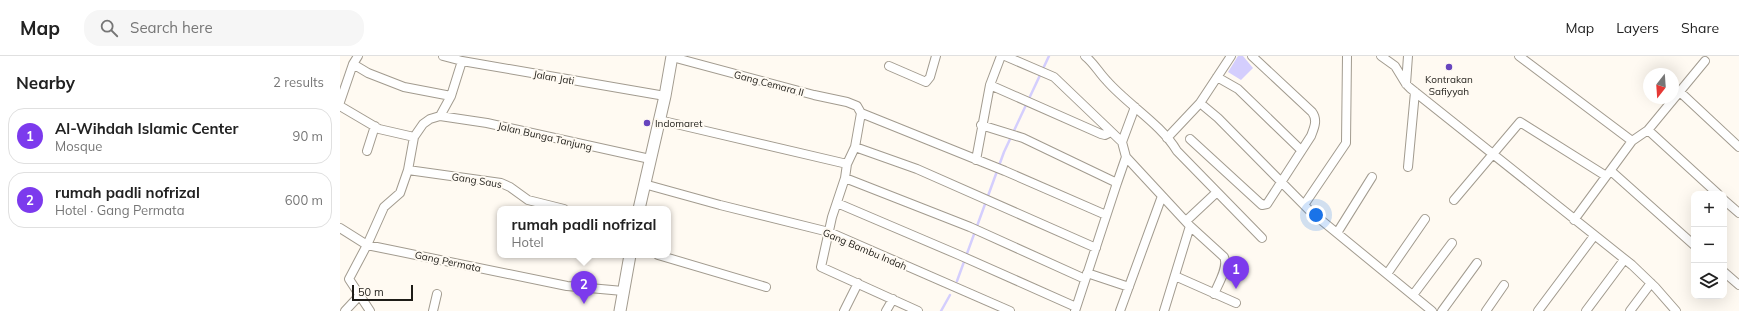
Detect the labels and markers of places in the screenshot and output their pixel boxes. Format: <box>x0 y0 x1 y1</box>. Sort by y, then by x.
marker: Kontrakan Safiyyah <box>1444 62 1454 72</box>
place label: Kontrakan Safiyyah <box>1425 73 1473 98</box>
place label: Indomaret <box>655 117 703 130</box>
marker: Indomaret <box>642 118 652 128</box>
pin: 1 <box>1223 256 1249 289</box>
pin: 2 <box>571 271 597 304</box>

